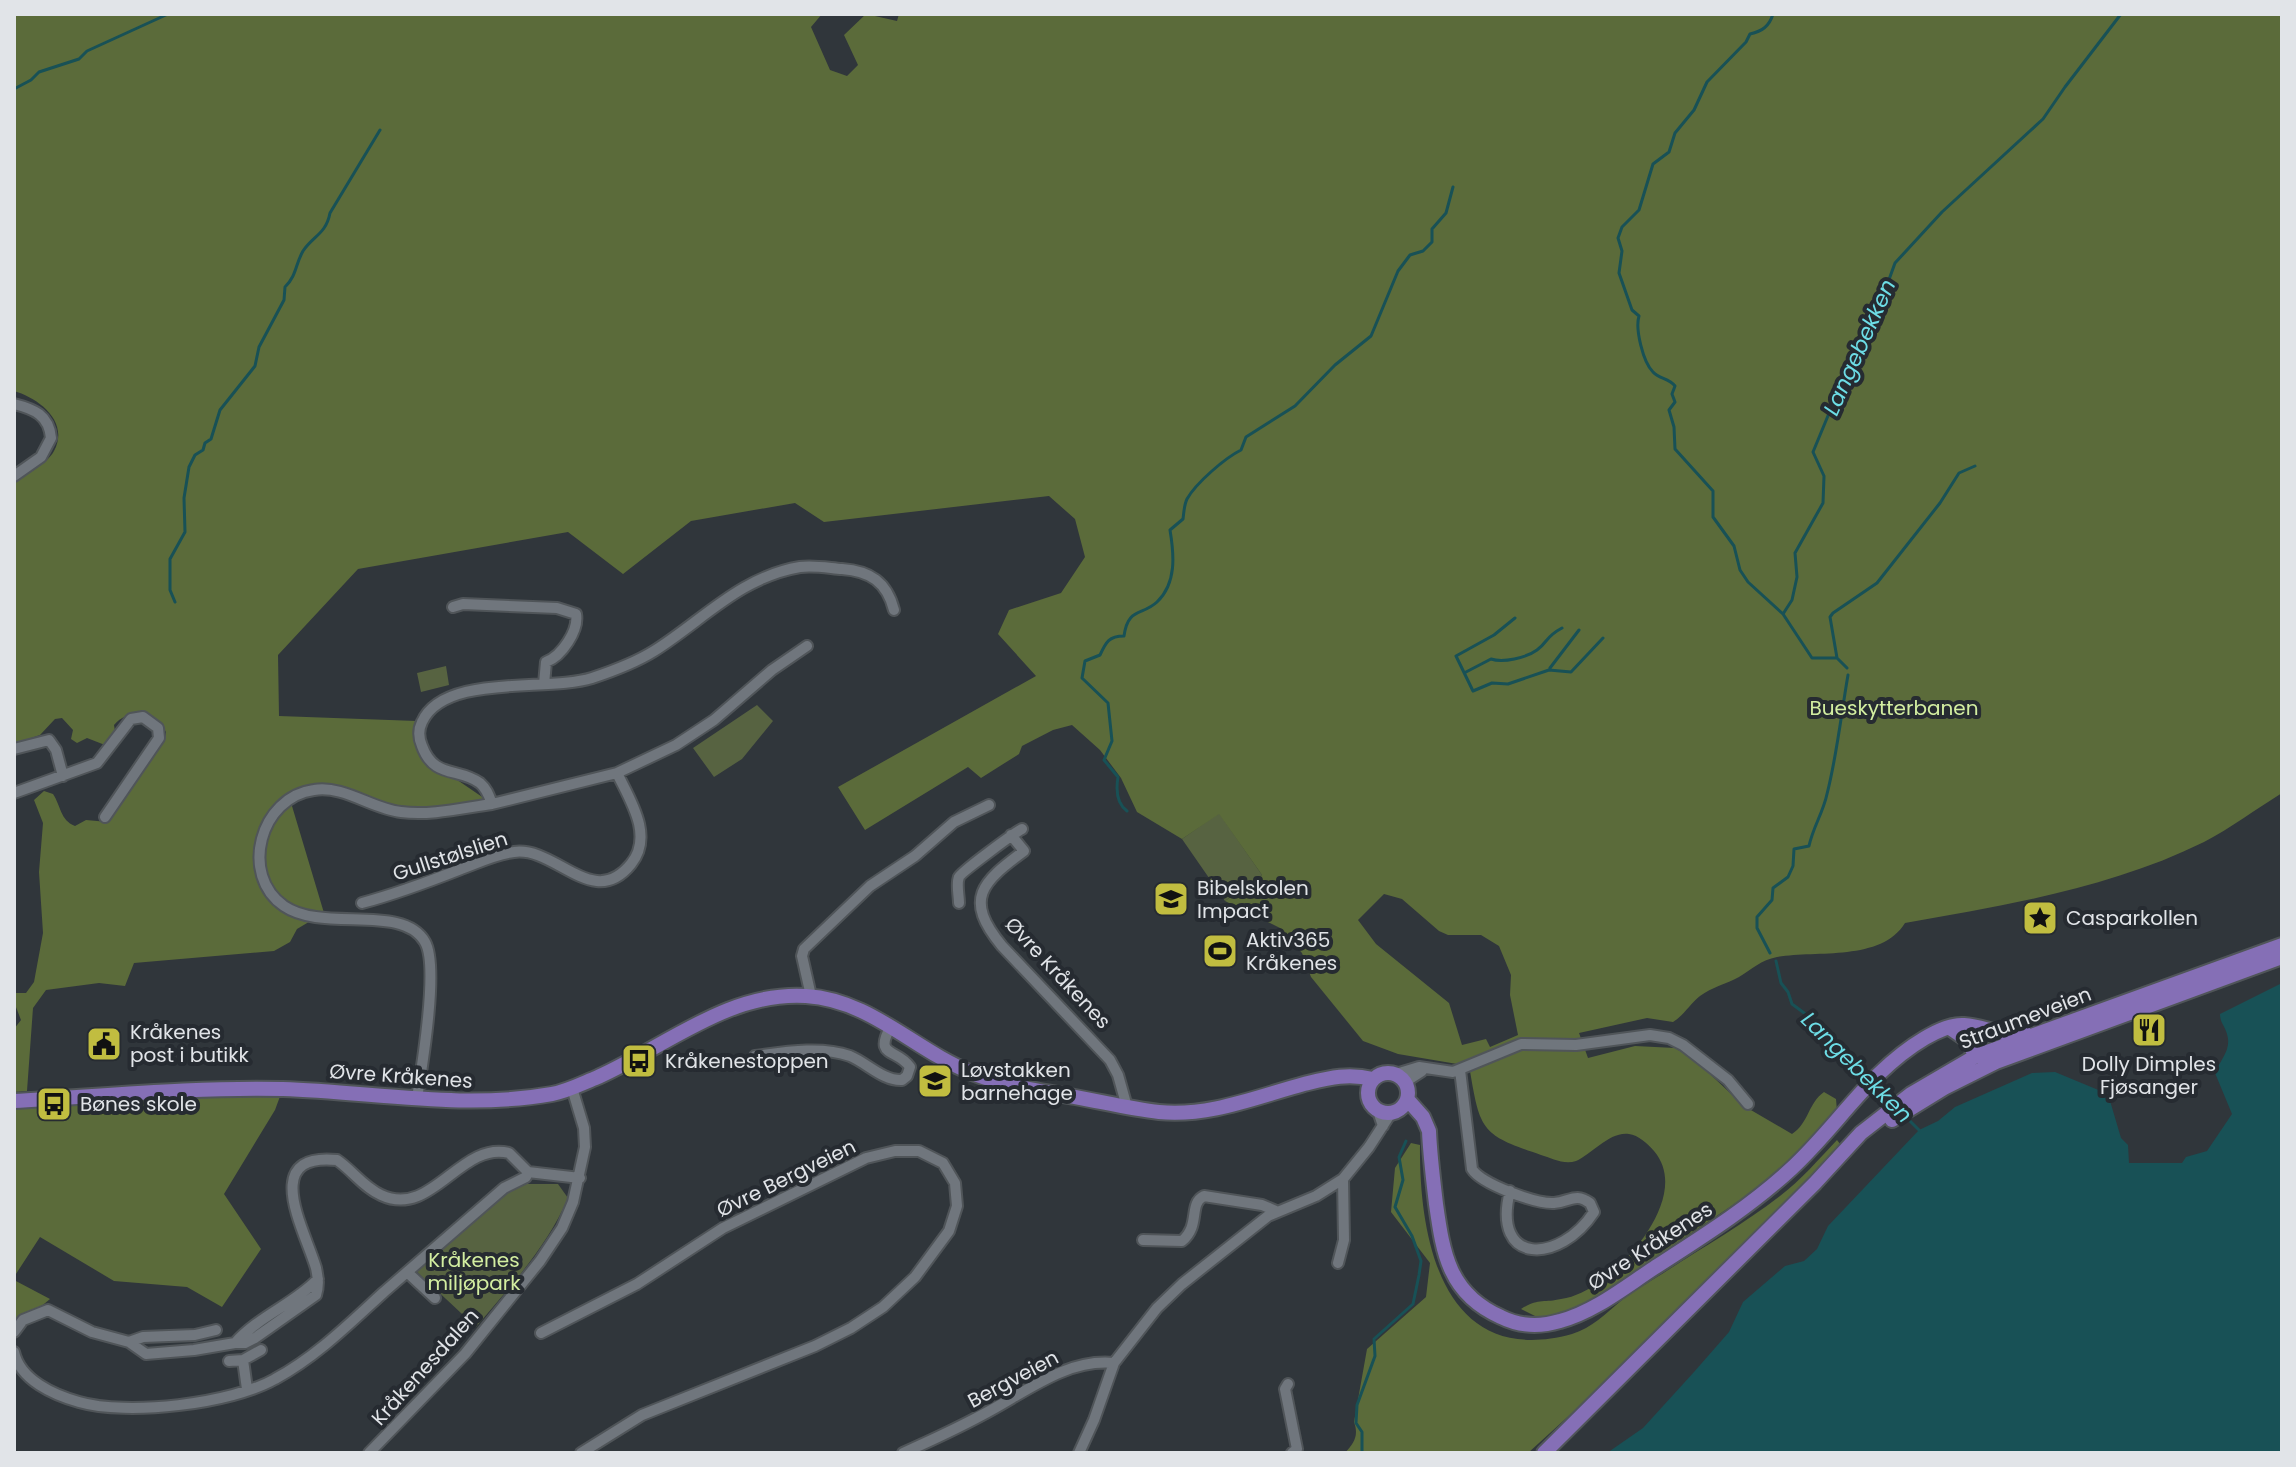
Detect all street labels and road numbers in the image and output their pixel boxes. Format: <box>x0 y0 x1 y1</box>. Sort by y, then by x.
street label: Gullstølslien <box>389 824 511 888</box>
street label: Øvre Kråkenes <box>999 911 1117 1035</box>
street label: Straumeveien <box>1955 980 2095 1056</box>
street label: Øvre Kråkenes <box>328 1057 474 1095</box>
street label: Øvre Bergveien <box>712 1132 860 1224</box>
street label: Øvre Kråkenes <box>1582 1195 1718 1297</box>
street label: Kråkenesdalen <box>365 1302 485 1432</box>
street label: Bergveien <box>963 1343 1063 1415</box>

